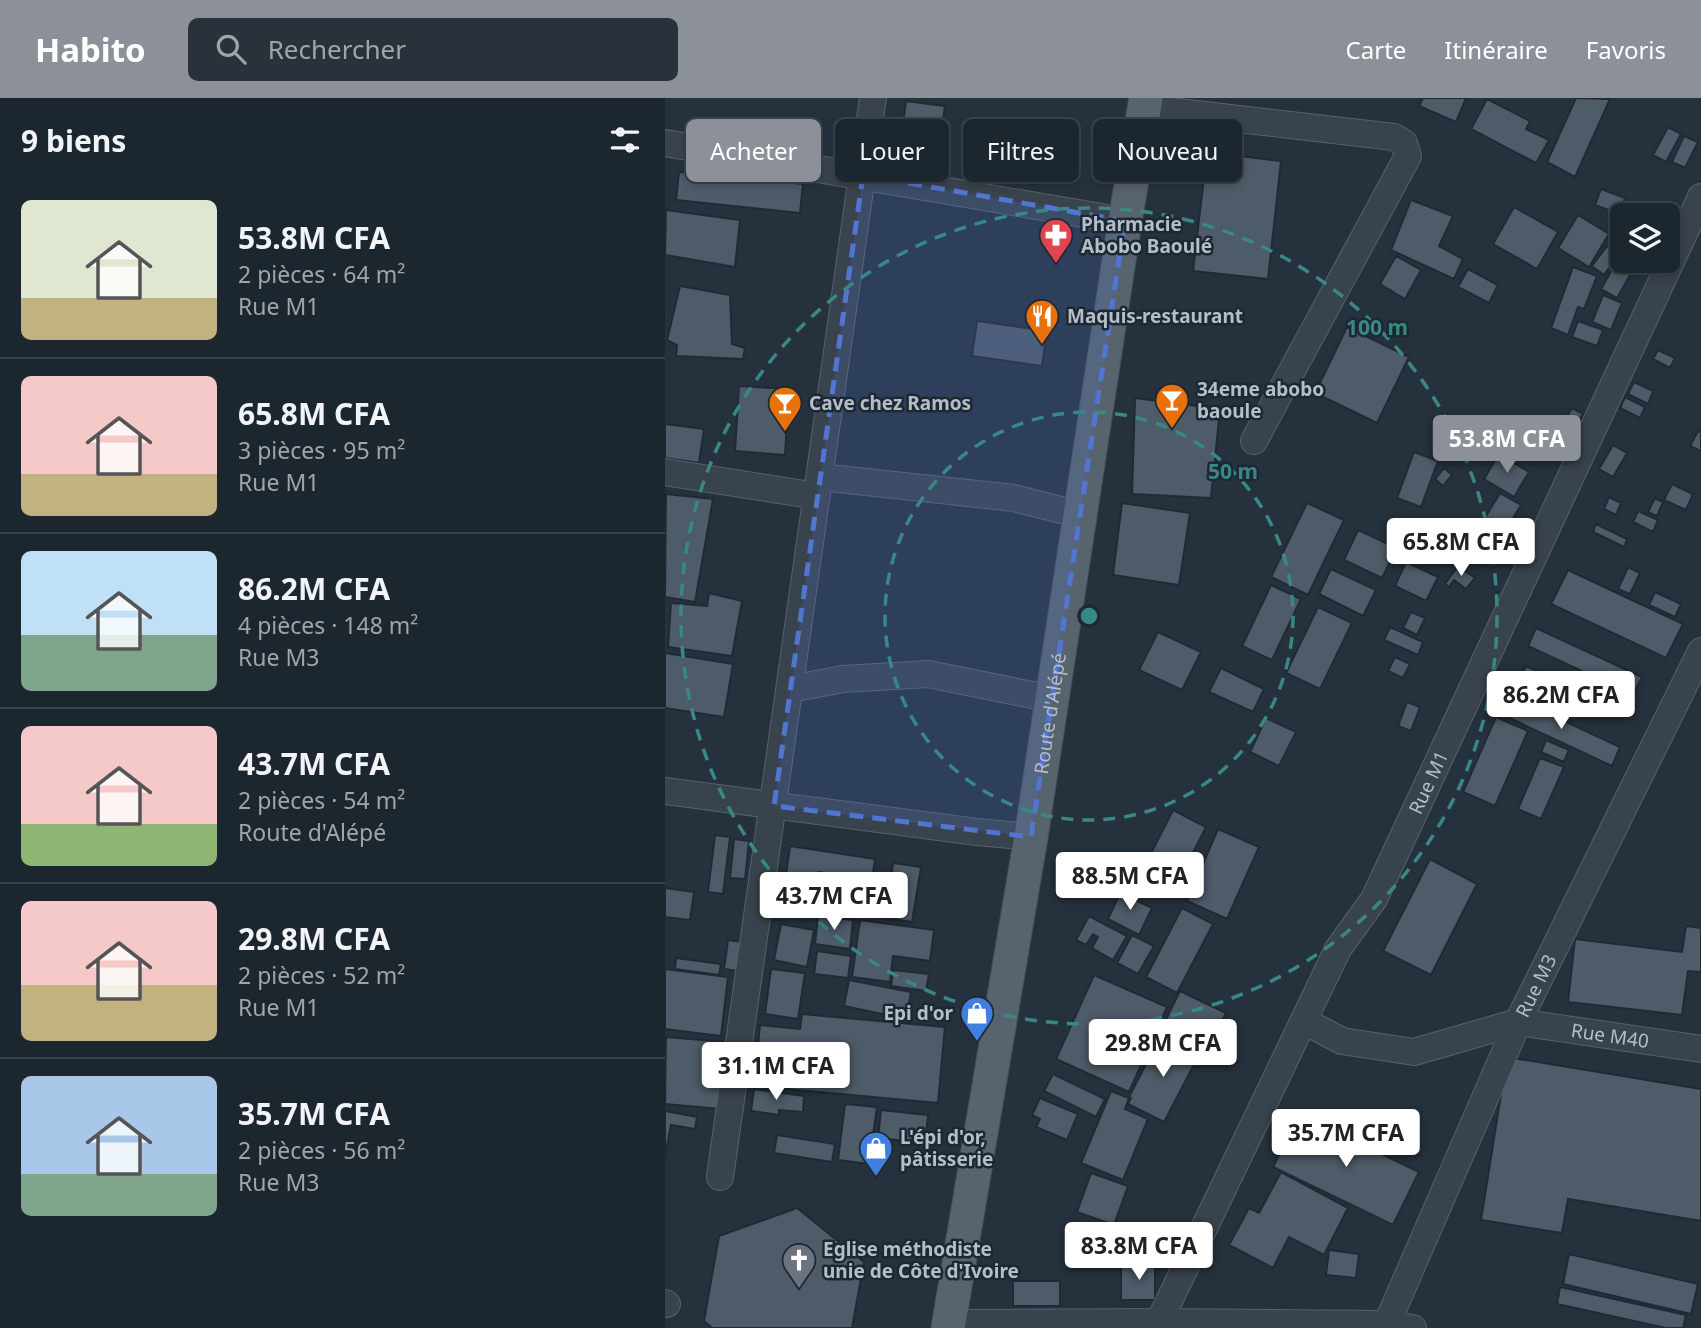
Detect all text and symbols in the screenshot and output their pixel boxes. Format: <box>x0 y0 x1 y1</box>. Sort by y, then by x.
search box <box>188 18 678 81</box>
text: Habito <box>35 27 146 72</box>
icon: search <box>212 30 250 68</box>
text: Rechercher <box>268 31 406 67</box>
text: Carte <box>1346 33 1406 66</box>
text: Itinéraire <box>1444 33 1548 66</box>
text: Favoris <box>1586 33 1666 66</box>
chip: Acheter <box>686 119 821 182</box>
chip: Louer <box>835 119 949 182</box>
chip: Filtres <box>963 119 1079 182</box>
chip: Nouveau <box>1093 119 1242 182</box>
text: 9 biens <box>21 120 126 161</box>
icon: filters <box>606 121 644 159</box>
map controls <box>1610 203 1680 273</box>
button: layers <box>1610 203 1680 273</box>
place label: Pharmacie Abobo Baoulé <box>1081 211 1212 259</box>
pharmacy icon: Pharmacie Abobo Baoulé <box>1037 216 1075 265</box>
text: 53.8M CFA <box>238 217 390 258</box>
icon: home <box>77 228 161 312</box>
text: 2 pièces · 64 m² <box>238 258 405 290</box>
text: Rue M1 <box>238 290 320 322</box>
restaurant icon: Maquis-restaurant <box>1023 297 1061 346</box>
place label: Maquis-restaurant <box>1067 303 1243 329</box>
text: 100 m <box>1346 313 1408 341</box>
place label: 34eme abobo baoule <box>1197 376 1324 424</box>
bar icon: 34eme abobo baoule <box>1153 381 1191 430</box>
bar icon: Cave chez Ramos <box>766 384 804 433</box>
place label: Cave chez Ramos <box>809 390 971 416</box>
text: 65.8M CFA <box>238 393 390 434</box>
icon: home <box>77 404 161 488</box>
pin: 53.8M CFA <box>1427 416 1587 475</box>
text: 53.8M CFA <box>1449 422 1565 454</box>
text: 3 pièces · 95 m² <box>238 434 405 466</box>
text: 50 m <box>1208 457 1258 485</box>
text: Rue M1 <box>238 466 320 498</box>
pin: 65.8M CFA <box>1381 518 1541 578</box>
text: 65.8M CFA <box>1403 525 1519 557</box>
text: 86.2M CFA <box>238 568 390 609</box>
icon: home <box>77 579 161 663</box>
centre of rings <box>1077 604 1101 628</box>
text: 4 pièces · 148 m² <box>238 609 418 641</box>
text: Rue M3 <box>238 641 320 673</box>
street label: Route d'Alépé <box>1028 651 1072 776</box>
pin: 86.2M CFA <box>1481 672 1641 731</box>
text: 86.2M CFA <box>1503 678 1619 710</box>
text: 43.7M CFA <box>238 743 390 784</box>
street label: Rue M1 <box>1402 746 1454 818</box>
icon: home <box>77 754 161 838</box>
text: 2 pièces · 54 m² <box>238 784 405 816</box>
text: Route d'Alépé <box>238 816 386 848</box>
pin: 88.5M CFA <box>1050 852 1210 912</box>
text: 88.5M CFA <box>1072 859 1188 891</box>
pin: 43.7M CFA <box>754 872 914 932</box>
text: 43.7M CFA <box>776 879 892 911</box>
text: 29.8M CFA <box>238 918 390 959</box>
icon: home <box>77 929 161 1013</box>
street label: Rue M3 <box>1509 950 1562 1022</box>
text: 2 pièces · 52 m² <box>238 959 405 991</box>
text: Rue M1 <box>238 991 320 1023</box>
shop icon: Epi d'or <box>958 994 996 1043</box>
place label: Epi d'or <box>883 1000 954 1026</box>
street label: Rue M40 <box>1569 1017 1651 1054</box>
pin: 29.8M CFA <box>1083 1020 1243 1079</box>
text: 29.8M CFA <box>1105 1026 1221 1058</box>
pin: 31.1M CFA <box>696 1042 856 1102</box>
text: 31.1M CFA <box>718 1049 834 1081</box>
text: 35.7M CFA <box>238 1093 390 1134</box>
icon: home <box>77 1104 161 1188</box>
pin: 35.7M CFA <box>1266 1110 1426 1169</box>
text: 35.7M CFA <box>1288 1116 1404 1148</box>
place label: L'épi d'or, pâtisserie <box>900 1124 993 1172</box>
shop icon: L'épi d'or, pâtisserie <box>857 1129 895 1178</box>
text: 2 pièces · 56 m² <box>238 1134 405 1166</box>
text: Rue M3 <box>238 1166 320 1198</box>
pin: 83.8M CFA <box>1059 1222 1219 1282</box>
text: 83.8M CFA <box>1081 1229 1197 1261</box>
place label: Eglise méthodiste unie de Côte d'Ivoire <box>823 1236 1019 1284</box>
church icon: Eglise méthodiste unie de Côte d'Ivoire <box>780 1241 818 1290</box>

